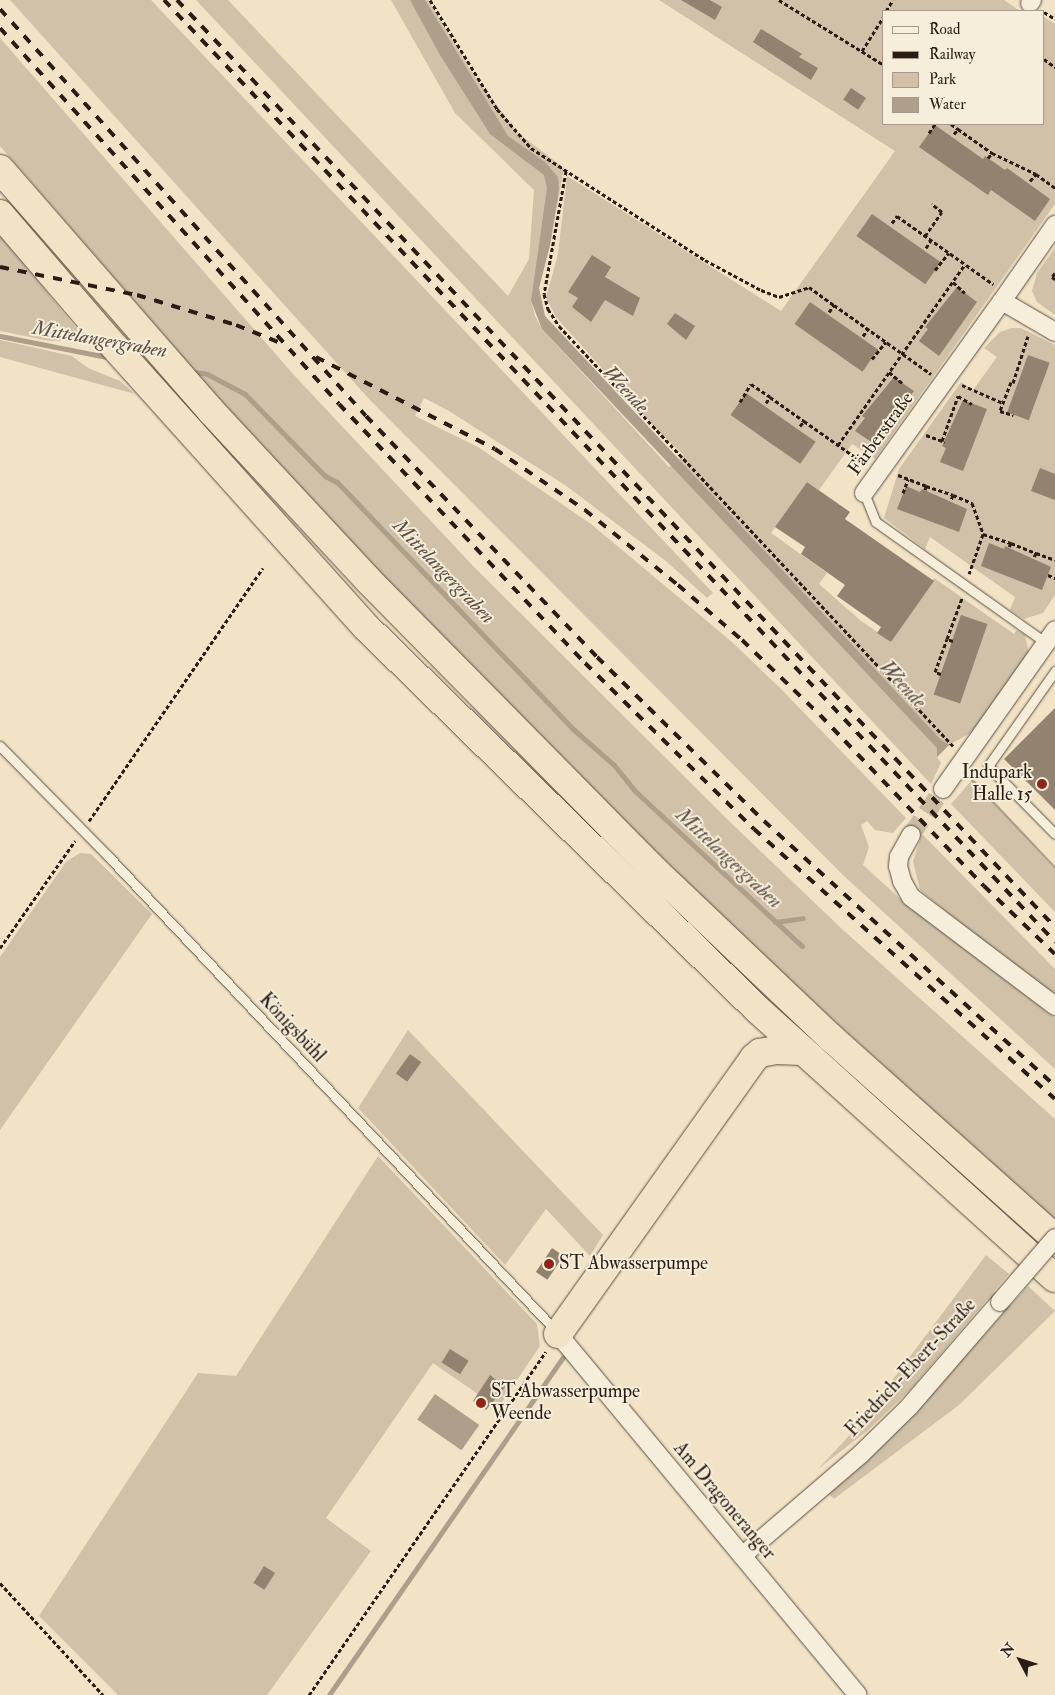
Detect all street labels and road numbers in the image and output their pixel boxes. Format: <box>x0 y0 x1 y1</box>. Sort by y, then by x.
street label: Färberstraße <box>843 388 919 480</box>
street label: Königsbühl <box>254 989 330 1067</box>
street label: Friedrich-Ebert-Straße <box>841 1294 981 1442</box>
street label: Am Dragoneranger <box>668 1438 780 1564</box>

